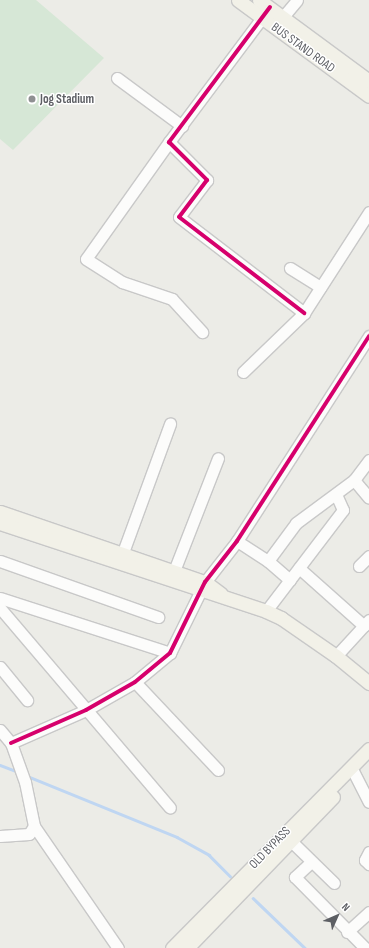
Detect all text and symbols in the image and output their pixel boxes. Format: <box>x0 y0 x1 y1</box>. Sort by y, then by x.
street label: BUS STAND ROAD <box>268 20 338 76</box>
place label: Jog Stadium <box>40 91 94 107</box>
marker: Jog Stadium <box>27 94 37 104</box>
street label: OLD BYPASS <box>246 824 294 872</box>
north arrow <box>317 896 357 936</box>
text: N <box>339 900 353 914</box>

